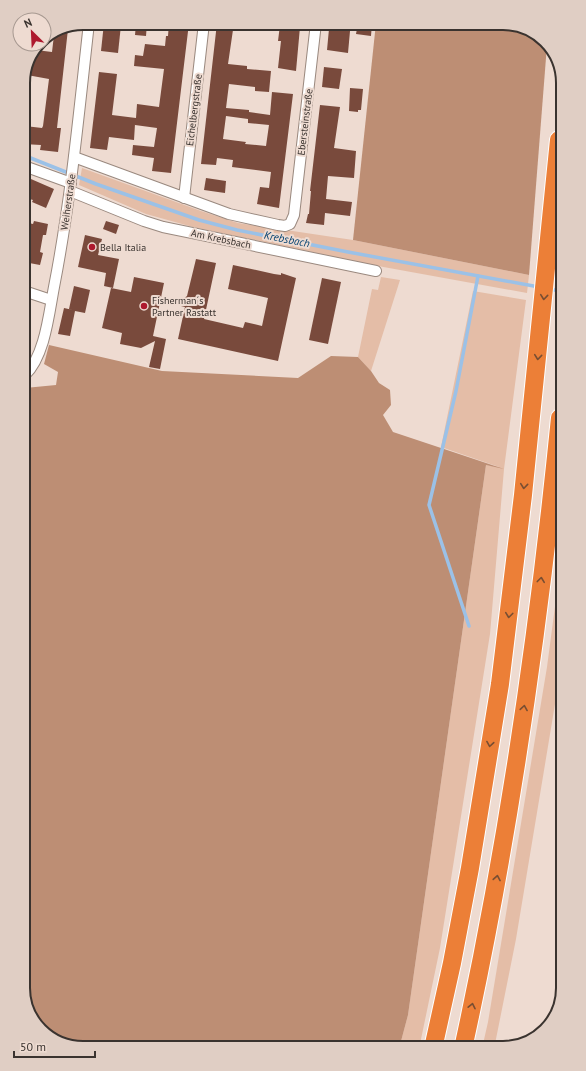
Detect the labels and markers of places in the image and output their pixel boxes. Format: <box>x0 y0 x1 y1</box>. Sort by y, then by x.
place label: Bella Italia <box>100 241 146 254</box>
marker: Bella Italia <box>87 242 97 252</box>
place label: Fisherman´s Partner Rastatt <box>152 294 217 319</box>
marker: Fisherman´s Partner Rastatt <box>139 301 149 311</box>

